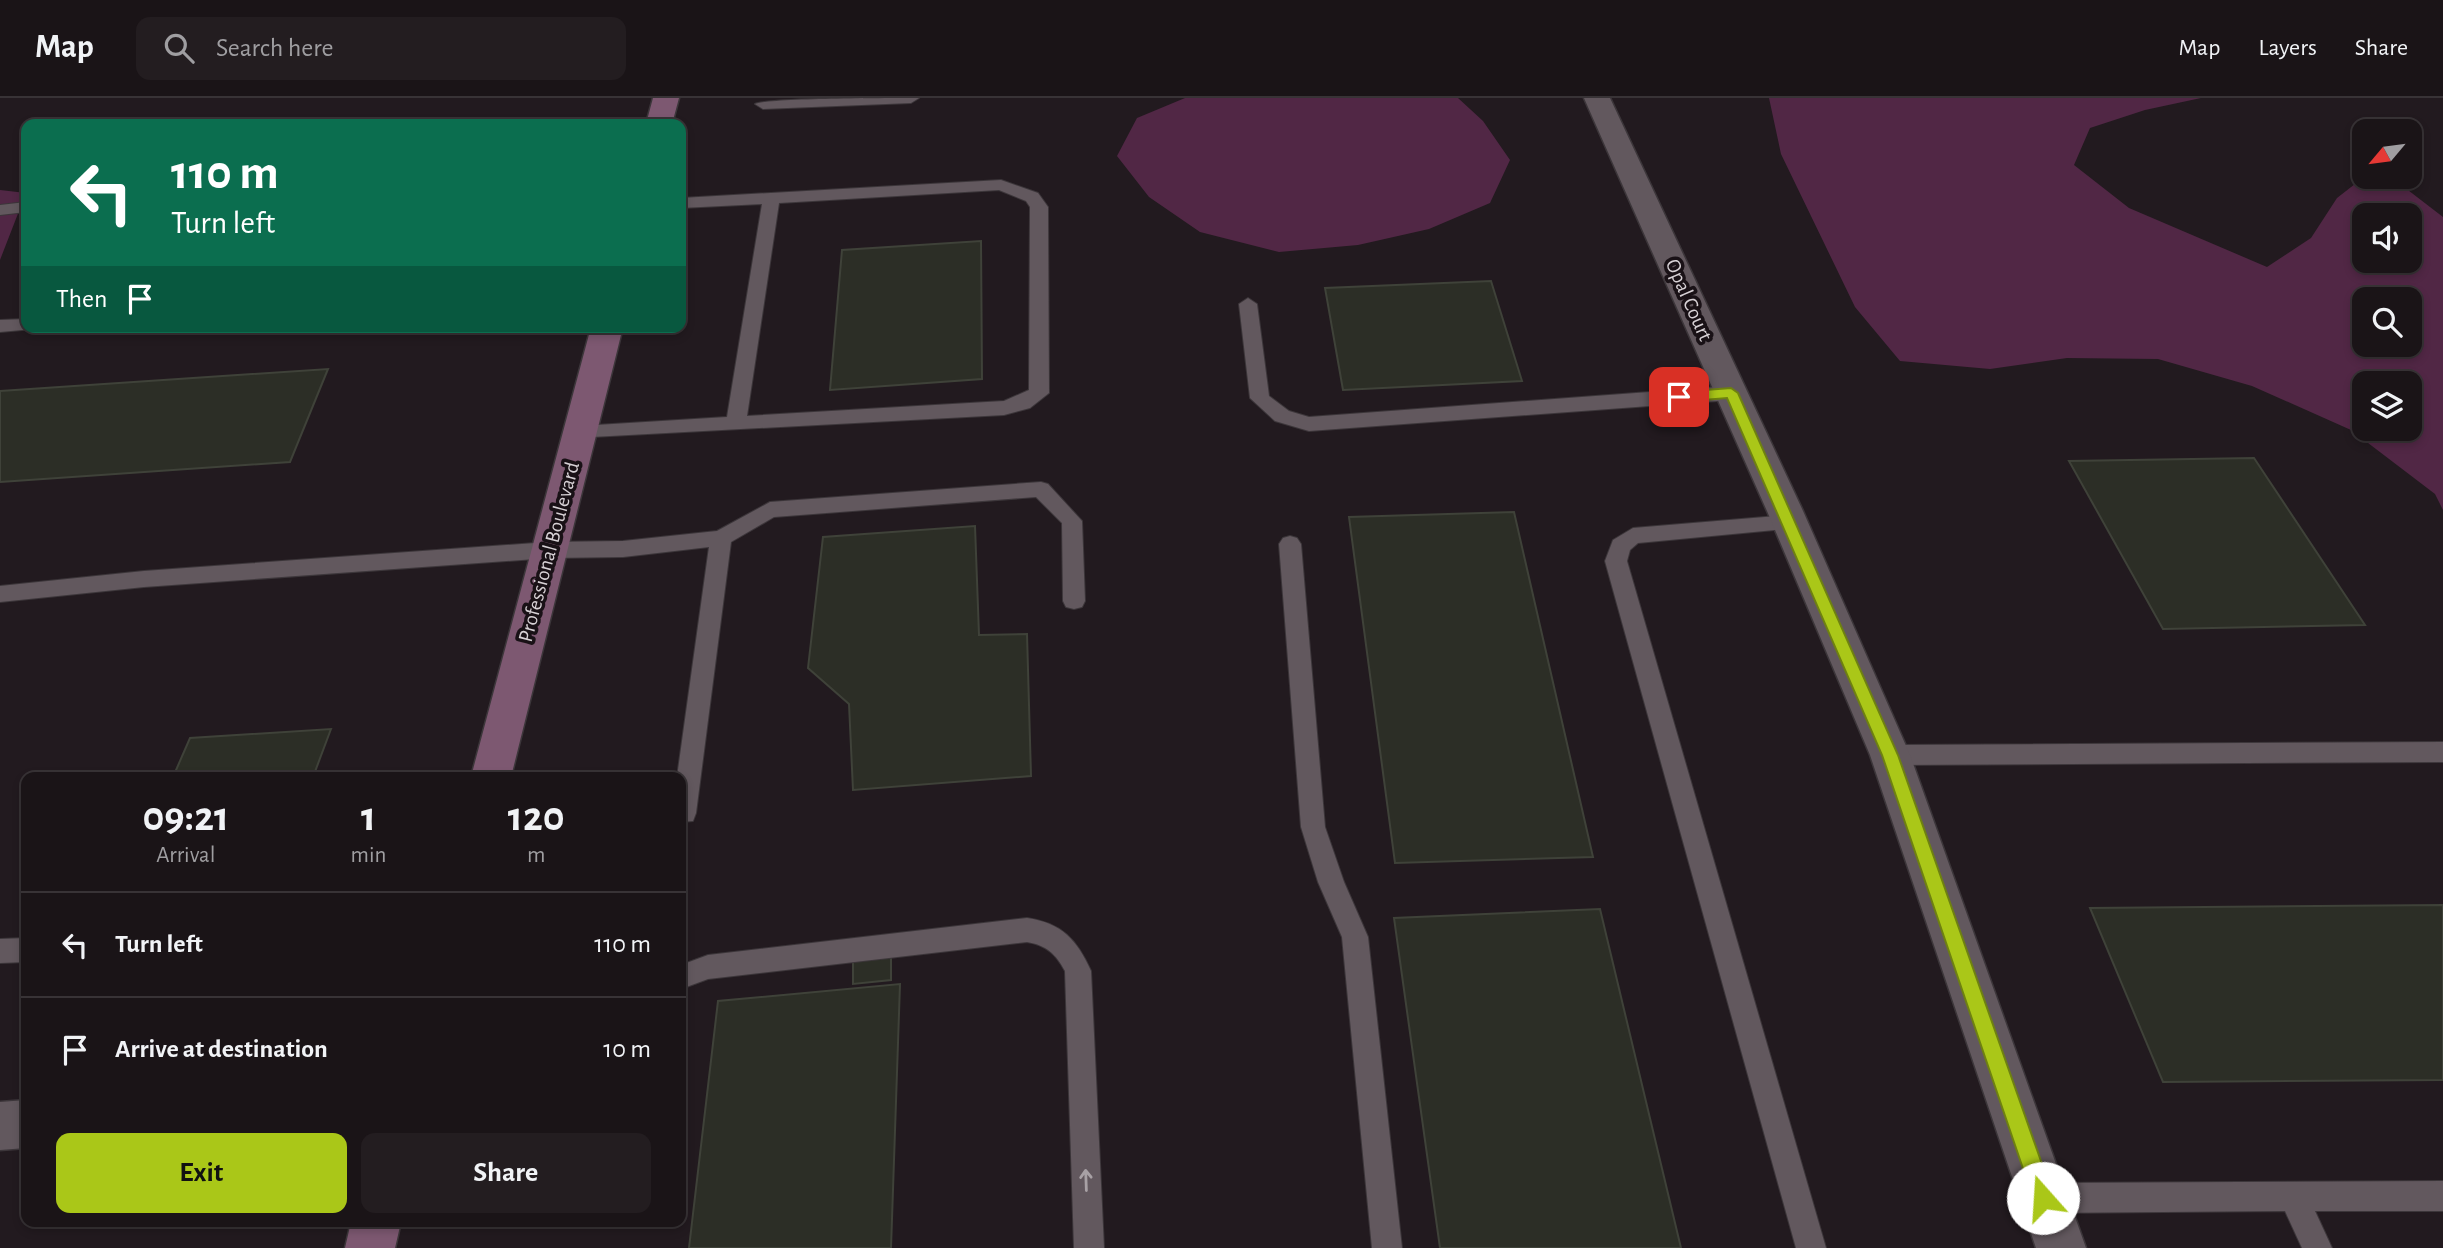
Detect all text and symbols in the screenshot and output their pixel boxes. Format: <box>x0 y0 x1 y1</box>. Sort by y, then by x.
search box <box>136 17 626 80</box>
icon: search <box>160 29 198 67</box>
text: Map <box>35 31 94 64</box>
text: Search here <box>216 35 334 61</box>
text: Map <box>2178 36 2220 60</box>
text: Layers <box>2258 36 2317 60</box>
text: Share <box>2355 36 2408 60</box>
north arrow <box>2352 119 2422 189</box>
map controls <box>2352 119 2422 441</box>
icon: left <box>56 147 147 238</box>
text: 110 m <box>171 149 279 198</box>
button: sound <box>2352 203 2422 273</box>
text: Turn left <box>171 207 275 239</box>
street label: Opal Court <box>1662 256 1716 344</box>
icon: arrive <box>121 280 159 318</box>
text: Then <box>56 286 107 312</box>
button: search <box>2352 287 2422 357</box>
pin <box>1649 367 1709 427</box>
button: layers <box>2352 371 2422 441</box>
icon: arrive <box>1660 378 1698 416</box>
street label: Professional Boulevard <box>515 460 583 644</box>
text: 09:21 <box>142 796 229 838</box>
text: 1 <box>361 796 376 838</box>
text: 120 <box>508 796 565 838</box>
text: Arrival <box>156 844 215 867</box>
text: min <box>351 844 386 867</box>
text: m <box>527 844 545 867</box>
icon: left <box>56 926 94 964</box>
text: Turn left <box>115 931 203 957</box>
text: 110 m <box>594 931 651 957</box>
icon: arrive <box>56 1031 94 1069</box>
text: Arrive at destination <box>115 1036 328 1062</box>
text: 10 m <box>603 1036 651 1062</box>
button: Exit <box>56 1133 347 1213</box>
button: Share <box>361 1133 651 1213</box>
position arrow <box>2006 1161 2080 1235</box>
one-way arrow <box>1079 1169 1092 1192</box>

